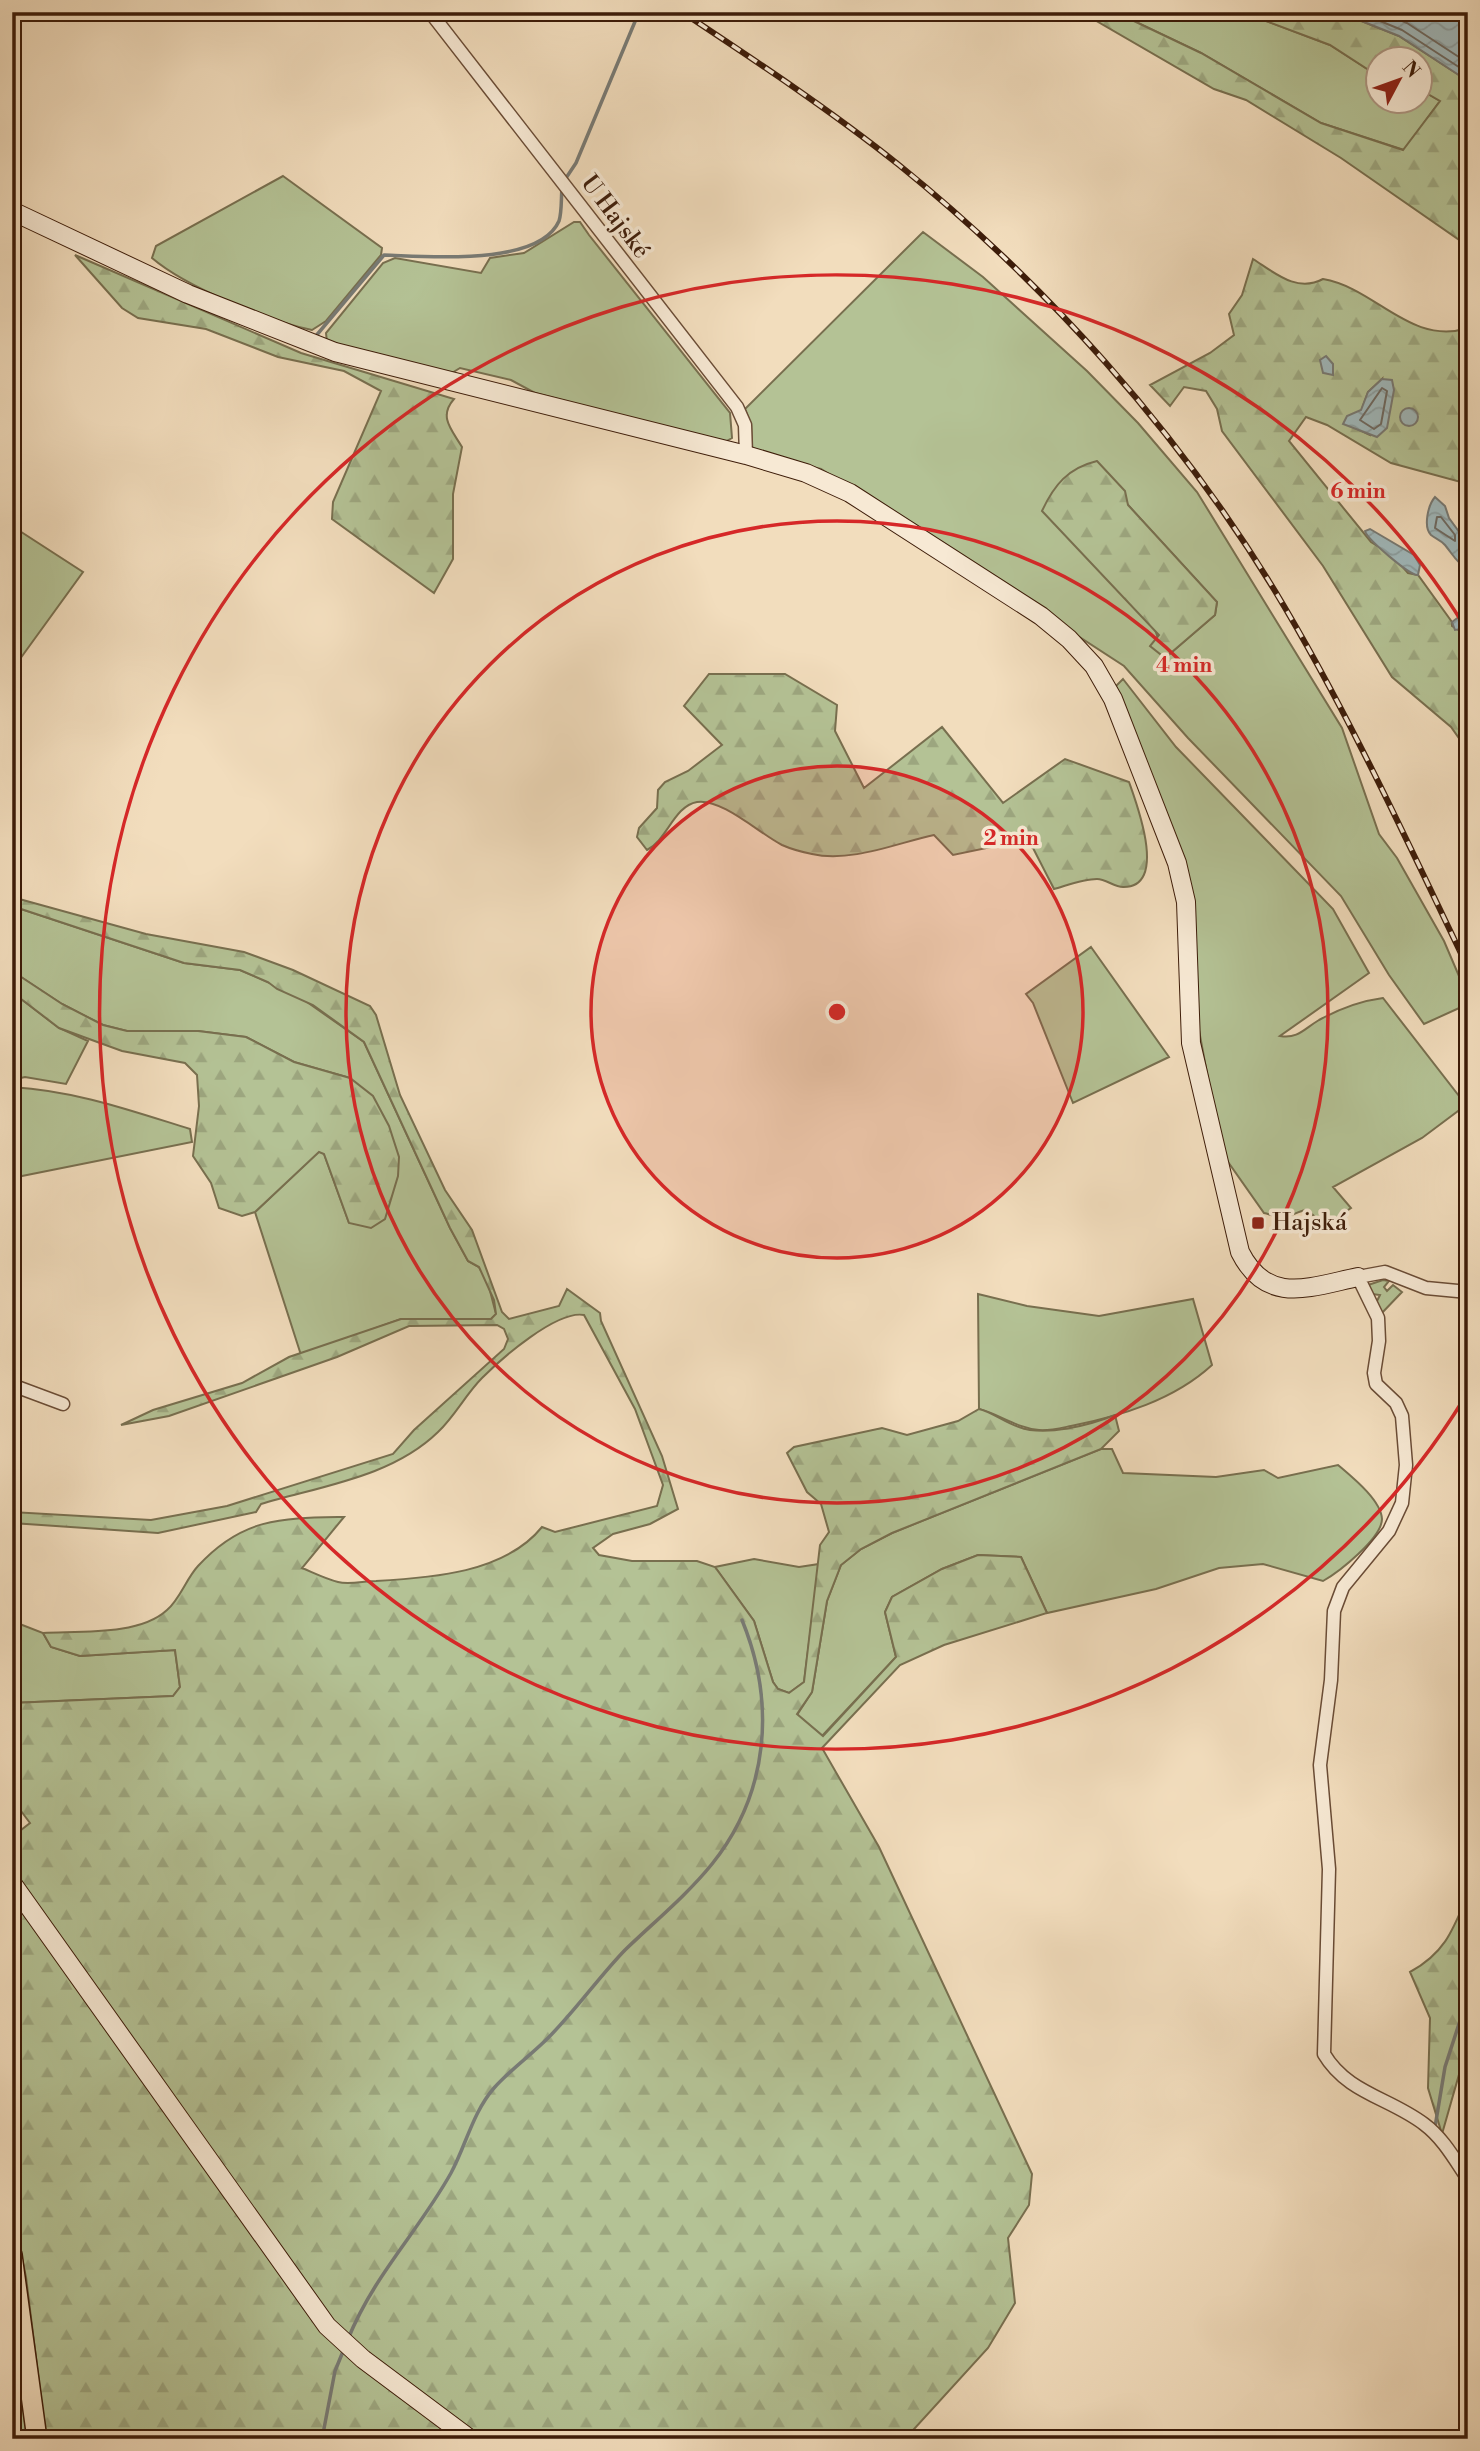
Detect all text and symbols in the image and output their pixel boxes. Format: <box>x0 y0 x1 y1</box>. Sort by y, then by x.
north arrow <box>1364 46 1434 116</box>
text: N <box>1397 56 1425 83</box>
street label: U Hajské <box>574 169 656 265</box>
text: 6 min <box>1330 479 1386 505</box>
text: 4 min <box>1156 653 1212 679</box>
text: 2 min <box>983 826 1039 852</box>
centre of rings <box>825 1000 849 1024</box>
place label: Hajská <box>1272 1208 1348 1238</box>
marker: Hajská <box>1250 1215 1266 1231</box>

